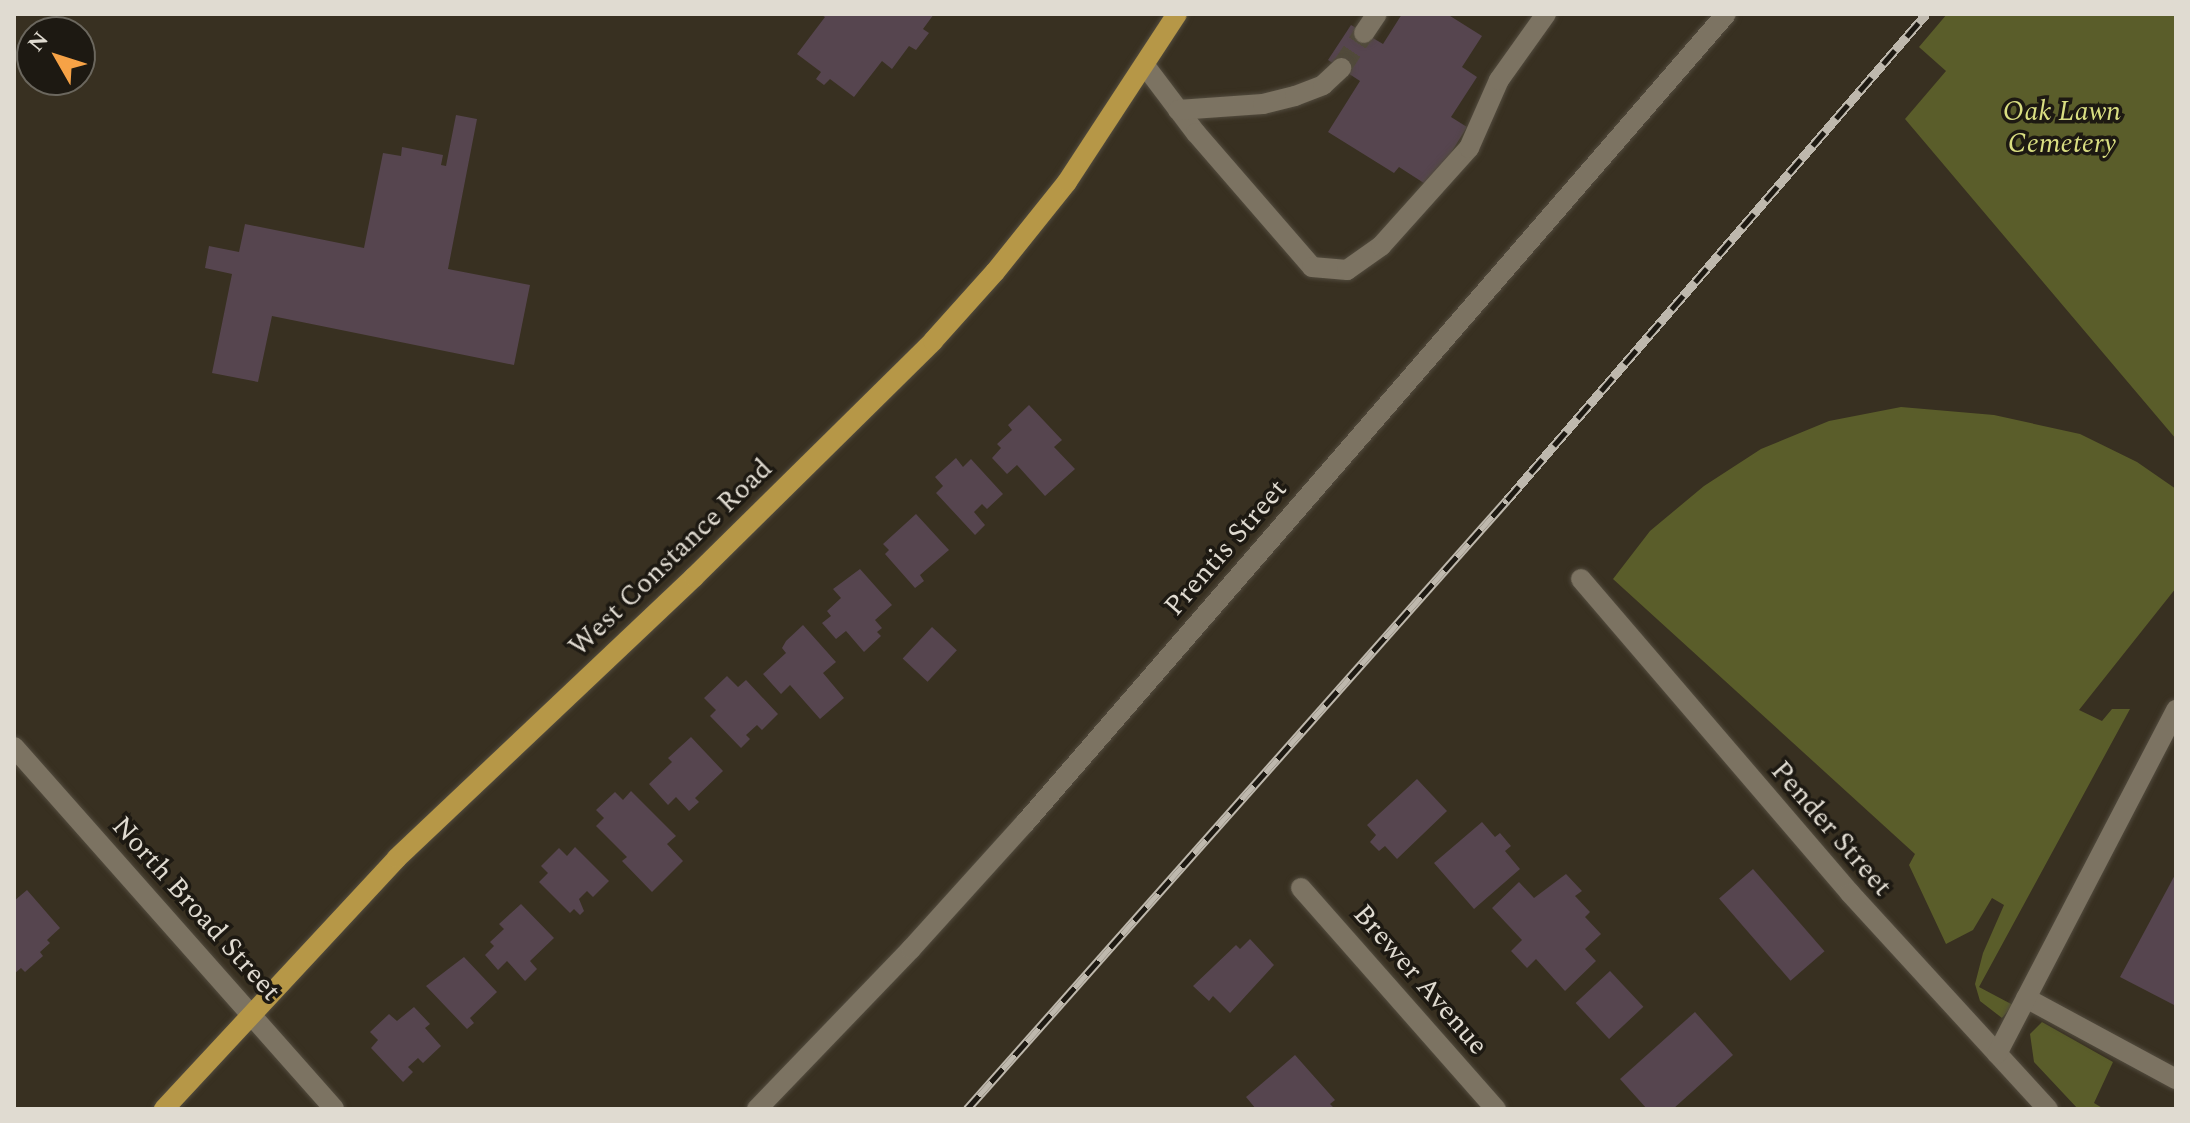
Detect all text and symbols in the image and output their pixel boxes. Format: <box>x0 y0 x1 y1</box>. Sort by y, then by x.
north arrow <box>16 16 96 96</box>
text: N <box>20 24 57 59</box>
park label: Oak Lawn Cemetery <box>2003 95 2121 161</box>
street label: West Constance Road <box>562 452 780 664</box>
street label: Prentis Street <box>1158 473 1294 623</box>
street label: Pender Street <box>1763 755 1899 903</box>
street label: North Broad Street <box>104 810 288 1008</box>
street label: Brewer Avenue <box>1346 898 1494 1062</box>

